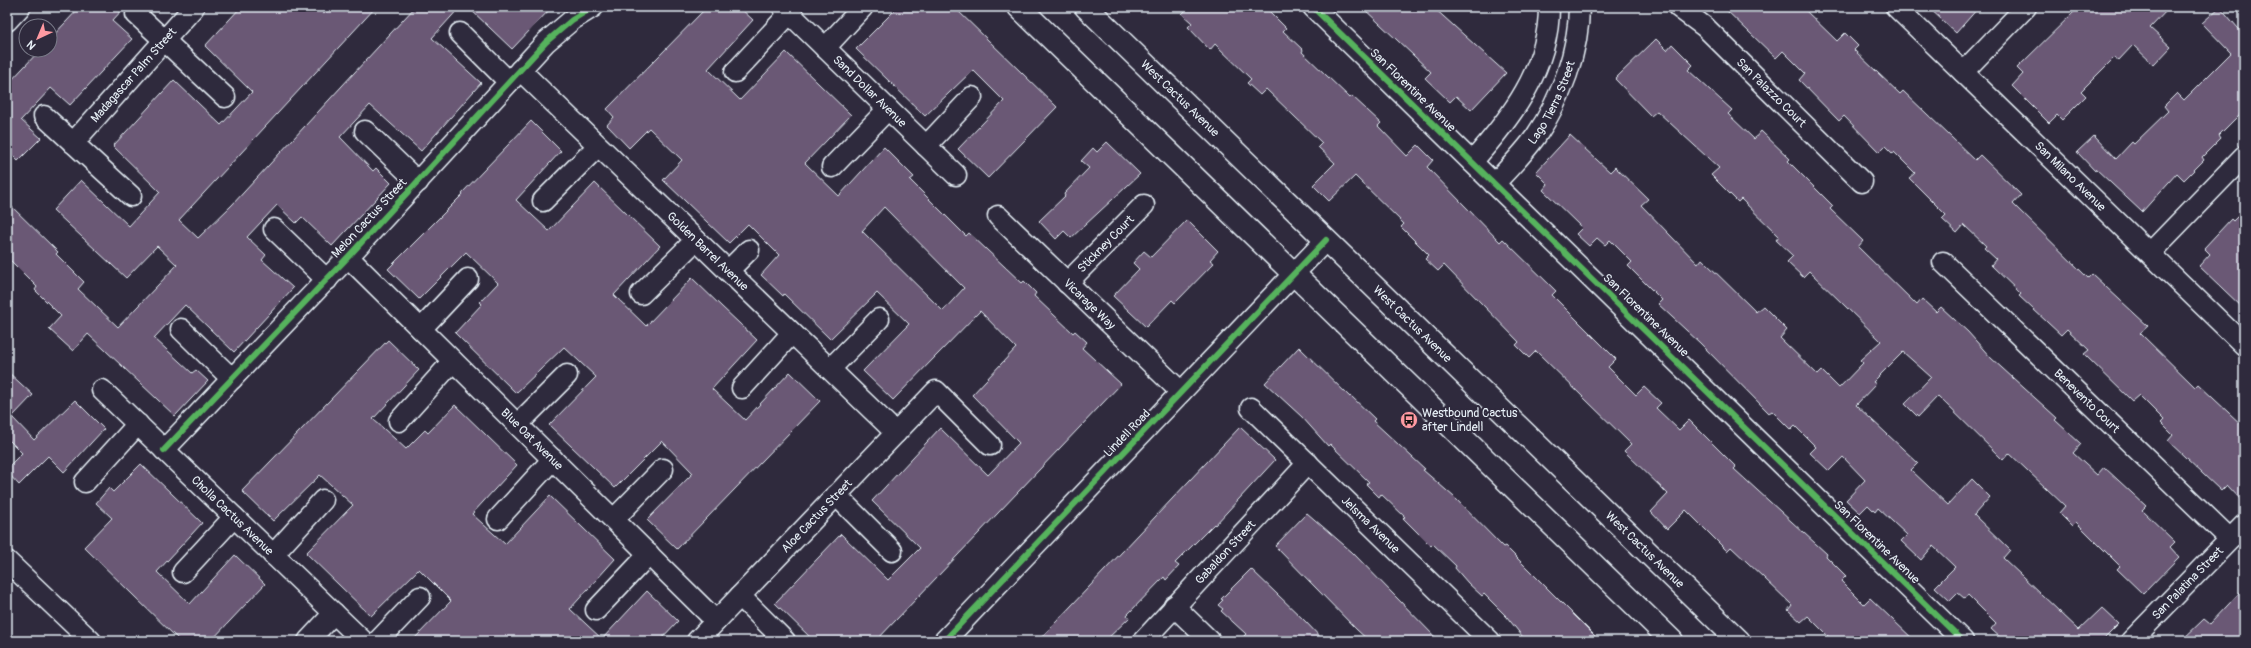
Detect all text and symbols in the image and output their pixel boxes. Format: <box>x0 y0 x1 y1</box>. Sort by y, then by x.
north arrow <box>18 18 58 58</box>
street label: Madagascar Palm Street <box>88 25 180 126</box>
text: N <box>24 37 39 52</box>
street label: San Florentine Avenue <box>1367 46 1459 135</box>
street label: Sand Dollar Avenue <box>830 53 909 131</box>
street label: San Palazzo Court <box>1733 55 1809 131</box>
street label: West Cactus Avenue <box>1137 57 1222 140</box>
street label: Lago Tierra Street <box>1525 59 1579 148</box>
street label: San Milano Avenue <box>2031 139 2109 215</box>
street label: Melon Cactus Street <box>329 175 410 261</box>
street label: Golden Barrel Avenue <box>664 209 751 294</box>
street label: Stickney Court <box>1074 212 1138 276</box>
street label: San Florentine Avenue <box>1600 271 1692 360</box>
street label: Vicarage Way <box>1060 276 1118 333</box>
street label: West Cactus Avenue <box>1370 283 1455 366</box>
street label: Benevento Court <box>2050 366 2123 437</box>
street label: Blue Oat Avenue <box>498 406 566 474</box>
street label: Lindell Road <box>1101 406 1154 460</box>
place label: Westbound Cactus after Lindell <box>1422 406 1518 435</box>
bus stop icon: Westbound Cactus after Lindell <box>1399 410 1419 430</box>
street label: Cholla Cactus Avenue <box>188 473 276 559</box>
street label: Aloe Cactus Street <box>778 476 856 556</box>
street label: Jelsma Avenue <box>1338 493 1403 557</box>
street label: San Florentine Avenue <box>1831 498 1923 587</box>
street label: West Cactus Avenue <box>1602 508 1687 592</box>
street label: Gabaldon Street <box>1192 517 1259 588</box>
street label: San Palatina Street <box>2149 544 2227 623</box>

